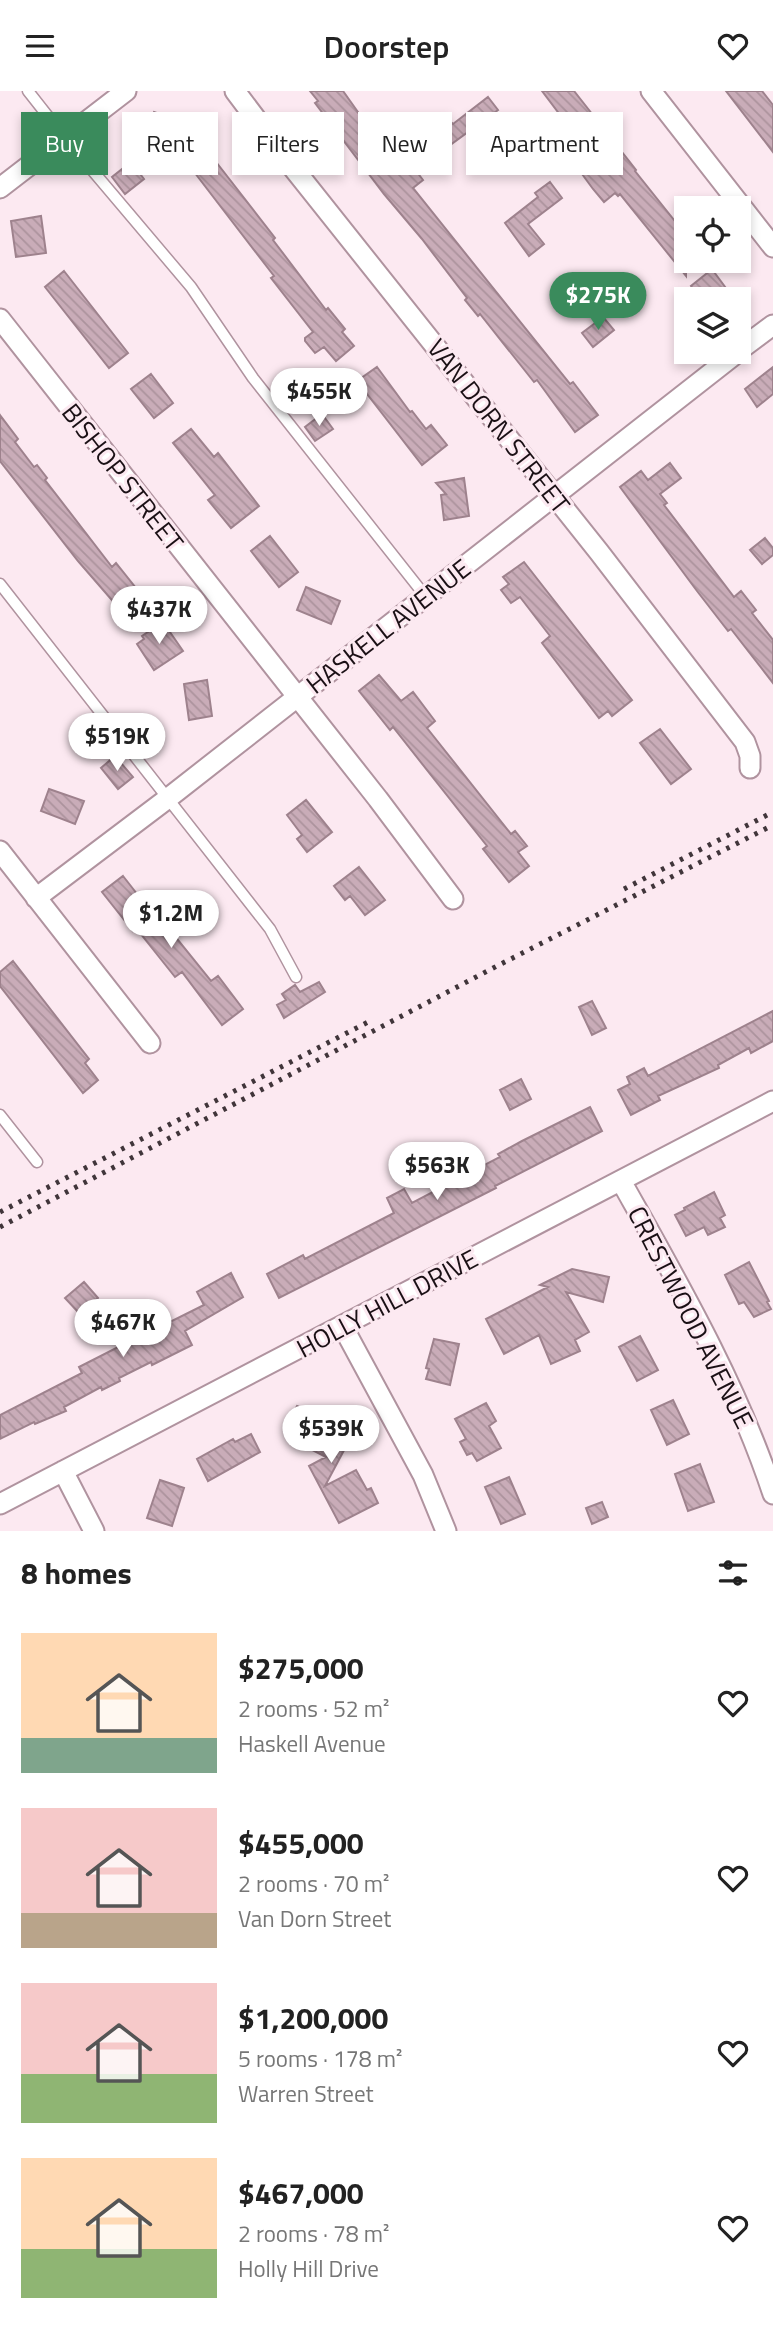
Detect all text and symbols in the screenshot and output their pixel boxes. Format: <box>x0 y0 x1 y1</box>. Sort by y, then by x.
text: Doorstep <box>324 22 449 70</box>
icon: menu <box>21 27 59 65</box>
icon: heart <box>714 27 752 65</box>
chip: Buy <box>21 112 108 175</box>
chip: Rent <box>122 112 218 175</box>
chip: Filters <box>232 112 344 175</box>
chip: New <box>358 112 452 175</box>
chip: Apartment <box>466 112 623 175</box>
map controls <box>674 196 751 364</box>
button: locate <box>674 196 751 273</box>
pin: $275K <box>549 273 647 332</box>
text: $275K <box>565 277 631 312</box>
button: layers <box>674 287 751 364</box>
street label: VAN DORN STREET <box>418 330 580 522</box>
pin: $455K <box>270 369 368 428</box>
text: $455K <box>286 373 352 408</box>
street label: BISHOP STREET <box>53 395 194 560</box>
street label: HASKELL AVENUE <box>297 549 479 703</box>
pin: $437K <box>110 587 208 646</box>
text: $437K <box>126 591 192 626</box>
pin: $519K <box>68 713 166 773</box>
text: $519K <box>84 718 150 753</box>
pin: $1.2M <box>122 891 220 950</box>
text: $1.2M <box>139 895 203 930</box>
pin: $563K <box>388 1143 486 1202</box>
text: $563K <box>404 1147 470 1182</box>
street label: CRESTWOOD AVENUE <box>618 1199 764 1435</box>
street label: HOLLY HILL DRIVE <box>289 1239 485 1367</box>
pin: $467K <box>74 1299 172 1359</box>
text: $467K <box>90 1304 156 1339</box>
pin: $539K <box>282 1405 380 1465</box>
text: $539K <box>298 1410 364 1445</box>
text: 8 homes <box>21 1550 132 1596</box>
icon: filters <box>714 1554 752 1592</box>
text: $275,000 <box>238 1645 364 1691</box>
icon: home <box>77 1661 161 1745</box>
icon: heart <box>714 1684 752 1722</box>
text: 2 rooms · 52 m² <box>238 1691 389 1726</box>
text: Haskell Avenue <box>238 1726 386 1761</box>
text: $455,000 <box>238 1820 364 1866</box>
icon: home <box>77 1836 161 1920</box>
icon: heart <box>714 1859 752 1897</box>
text: 2 rooms · 70 m² <box>238 1866 389 1901</box>
text: Van Dorn Street <box>238 1901 391 1936</box>
text: $1,200,000 <box>238 1995 388 2041</box>
icon: home <box>77 2011 161 2095</box>
icon: heart <box>714 2034 752 2072</box>
text: 5 rooms · 178 m² <box>238 2041 402 2076</box>
text: Warren Street <box>238 2076 374 2111</box>
text: $467,000 <box>238 2170 364 2216</box>
icon: home <box>77 2186 161 2270</box>
icon: heart <box>714 2209 752 2247</box>
text: 2 rooms · 78 m² <box>238 2216 389 2251</box>
text: Holly Hill Drive <box>238 2251 379 2286</box>

